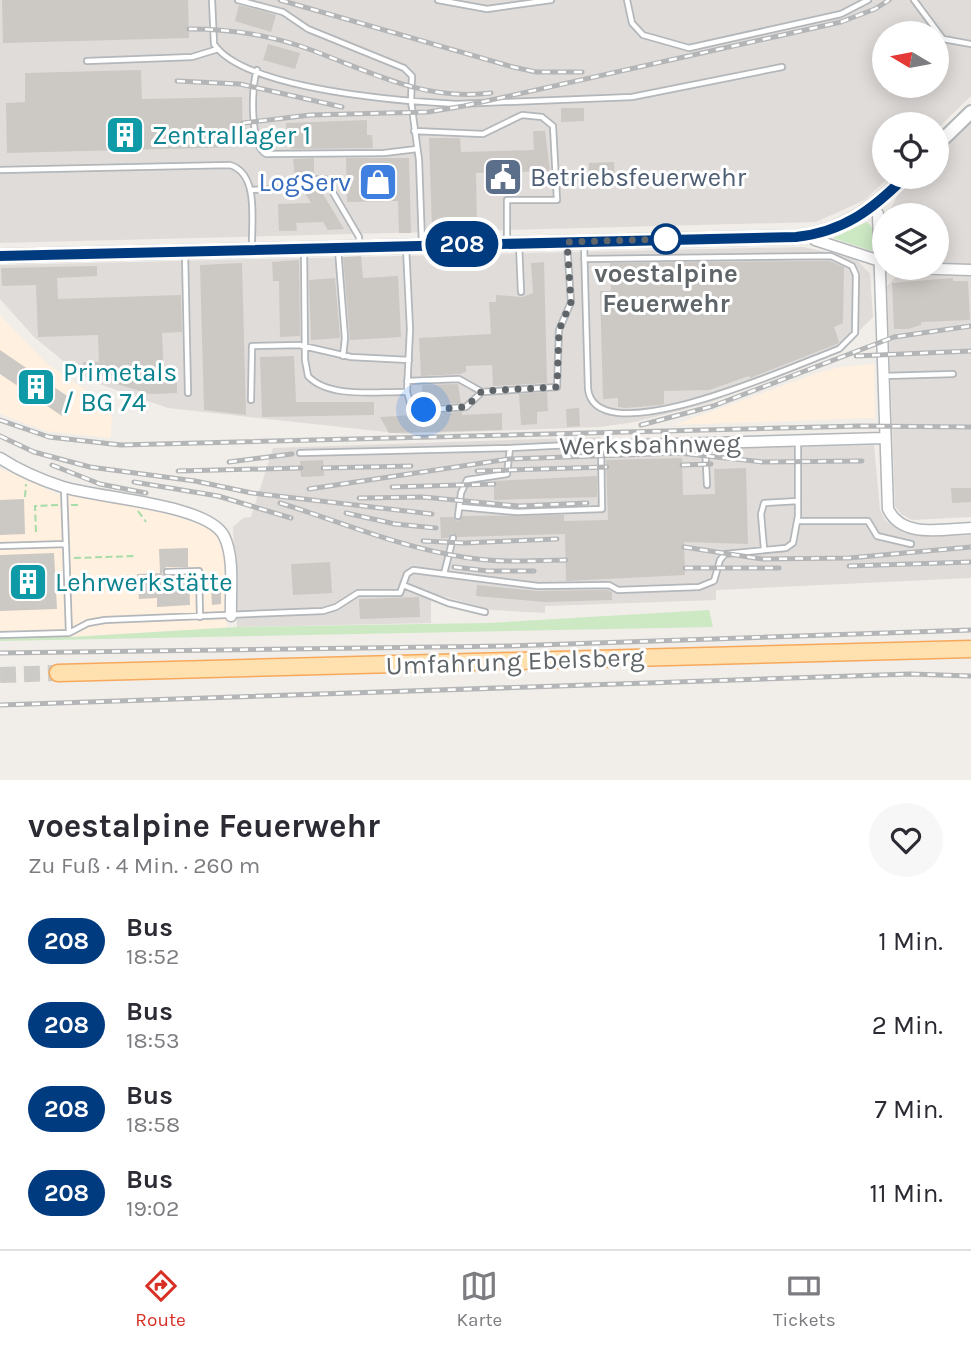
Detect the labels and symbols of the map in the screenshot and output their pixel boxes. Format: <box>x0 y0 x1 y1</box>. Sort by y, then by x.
north arrow <box>872 21 948 98</box>
building icon: Zentrallager 1 <box>104 114 146 156</box>
place label: Zentrallager 1 <box>152 120 311 151</box>
public building icon: Betriebsfeuerwehr <box>482 156 524 198</box>
shop icon: LogServ <box>357 161 399 203</box>
place label: Betriebsfeuerwehr <box>530 162 747 193</box>
place label: LogServ <box>258 167 351 198</box>
line badge: 208 <box>422 221 502 267</box>
marker: voestalpine Feuerwehr <box>651 224 681 254</box>
place label: voestalpine Feuerwehr <box>594 258 738 319</box>
place label: Primetals / BG 74 <box>63 357 177 418</box>
building icon: Primetals / BG 74 <box>15 366 57 408</box>
your location <box>406 392 441 427</box>
street label: Werksbahnweg <box>559 427 741 462</box>
building icon: Lehrwerkstätte <box>7 561 49 603</box>
place label: Lehrwerkstätte <box>55 567 233 598</box>
street label: Umfahrung Ebelsberg <box>385 641 645 682</box>

